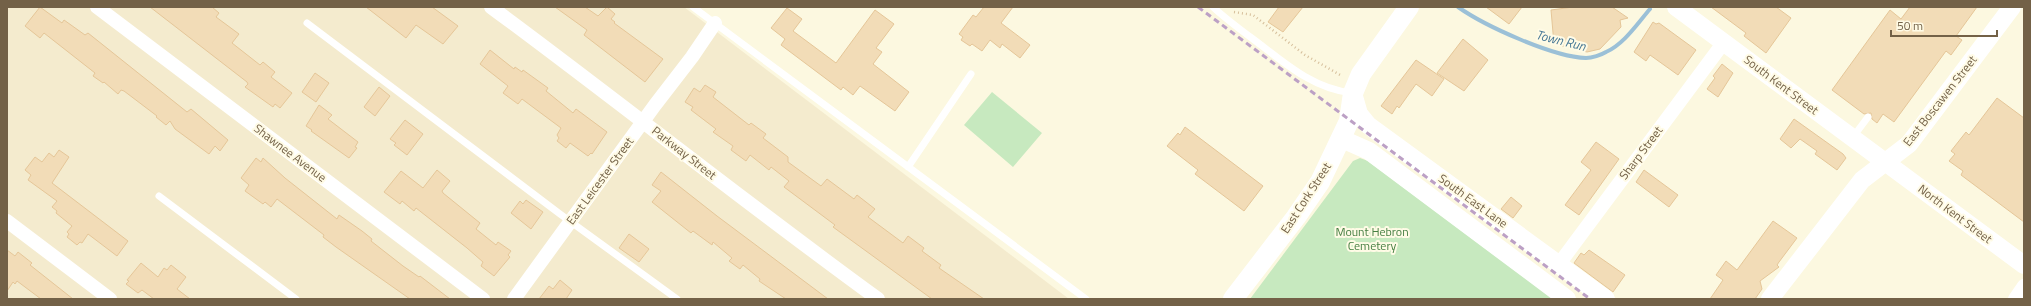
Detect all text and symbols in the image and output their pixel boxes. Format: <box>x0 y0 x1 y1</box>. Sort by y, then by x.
scale bar <box>1891 12 1997 38</box>
text: 50 m <box>1897 16 1923 35</box>
water label: Town Run <box>1534 24 1588 56</box>
street label: South Kent Street <box>1740 50 1823 120</box>
street label: East Boscawen Street <box>1898 51 1982 150</box>
street label: Shawnee Avenue <box>250 119 331 186</box>
street label: Parkway Street <box>648 121 721 184</box>
street label: Sharp Street <box>1614 121 1668 184</box>
street label: East Leicester Street <box>561 132 638 228</box>
street label: East Cork Street <box>1275 158 1336 237</box>
street label: South East Lane <box>1435 169 1512 232</box>
street label: North Kent Street <box>1914 179 1997 248</box>
park label: Mount Hebron Cemetery <box>1335 222 1409 255</box>

